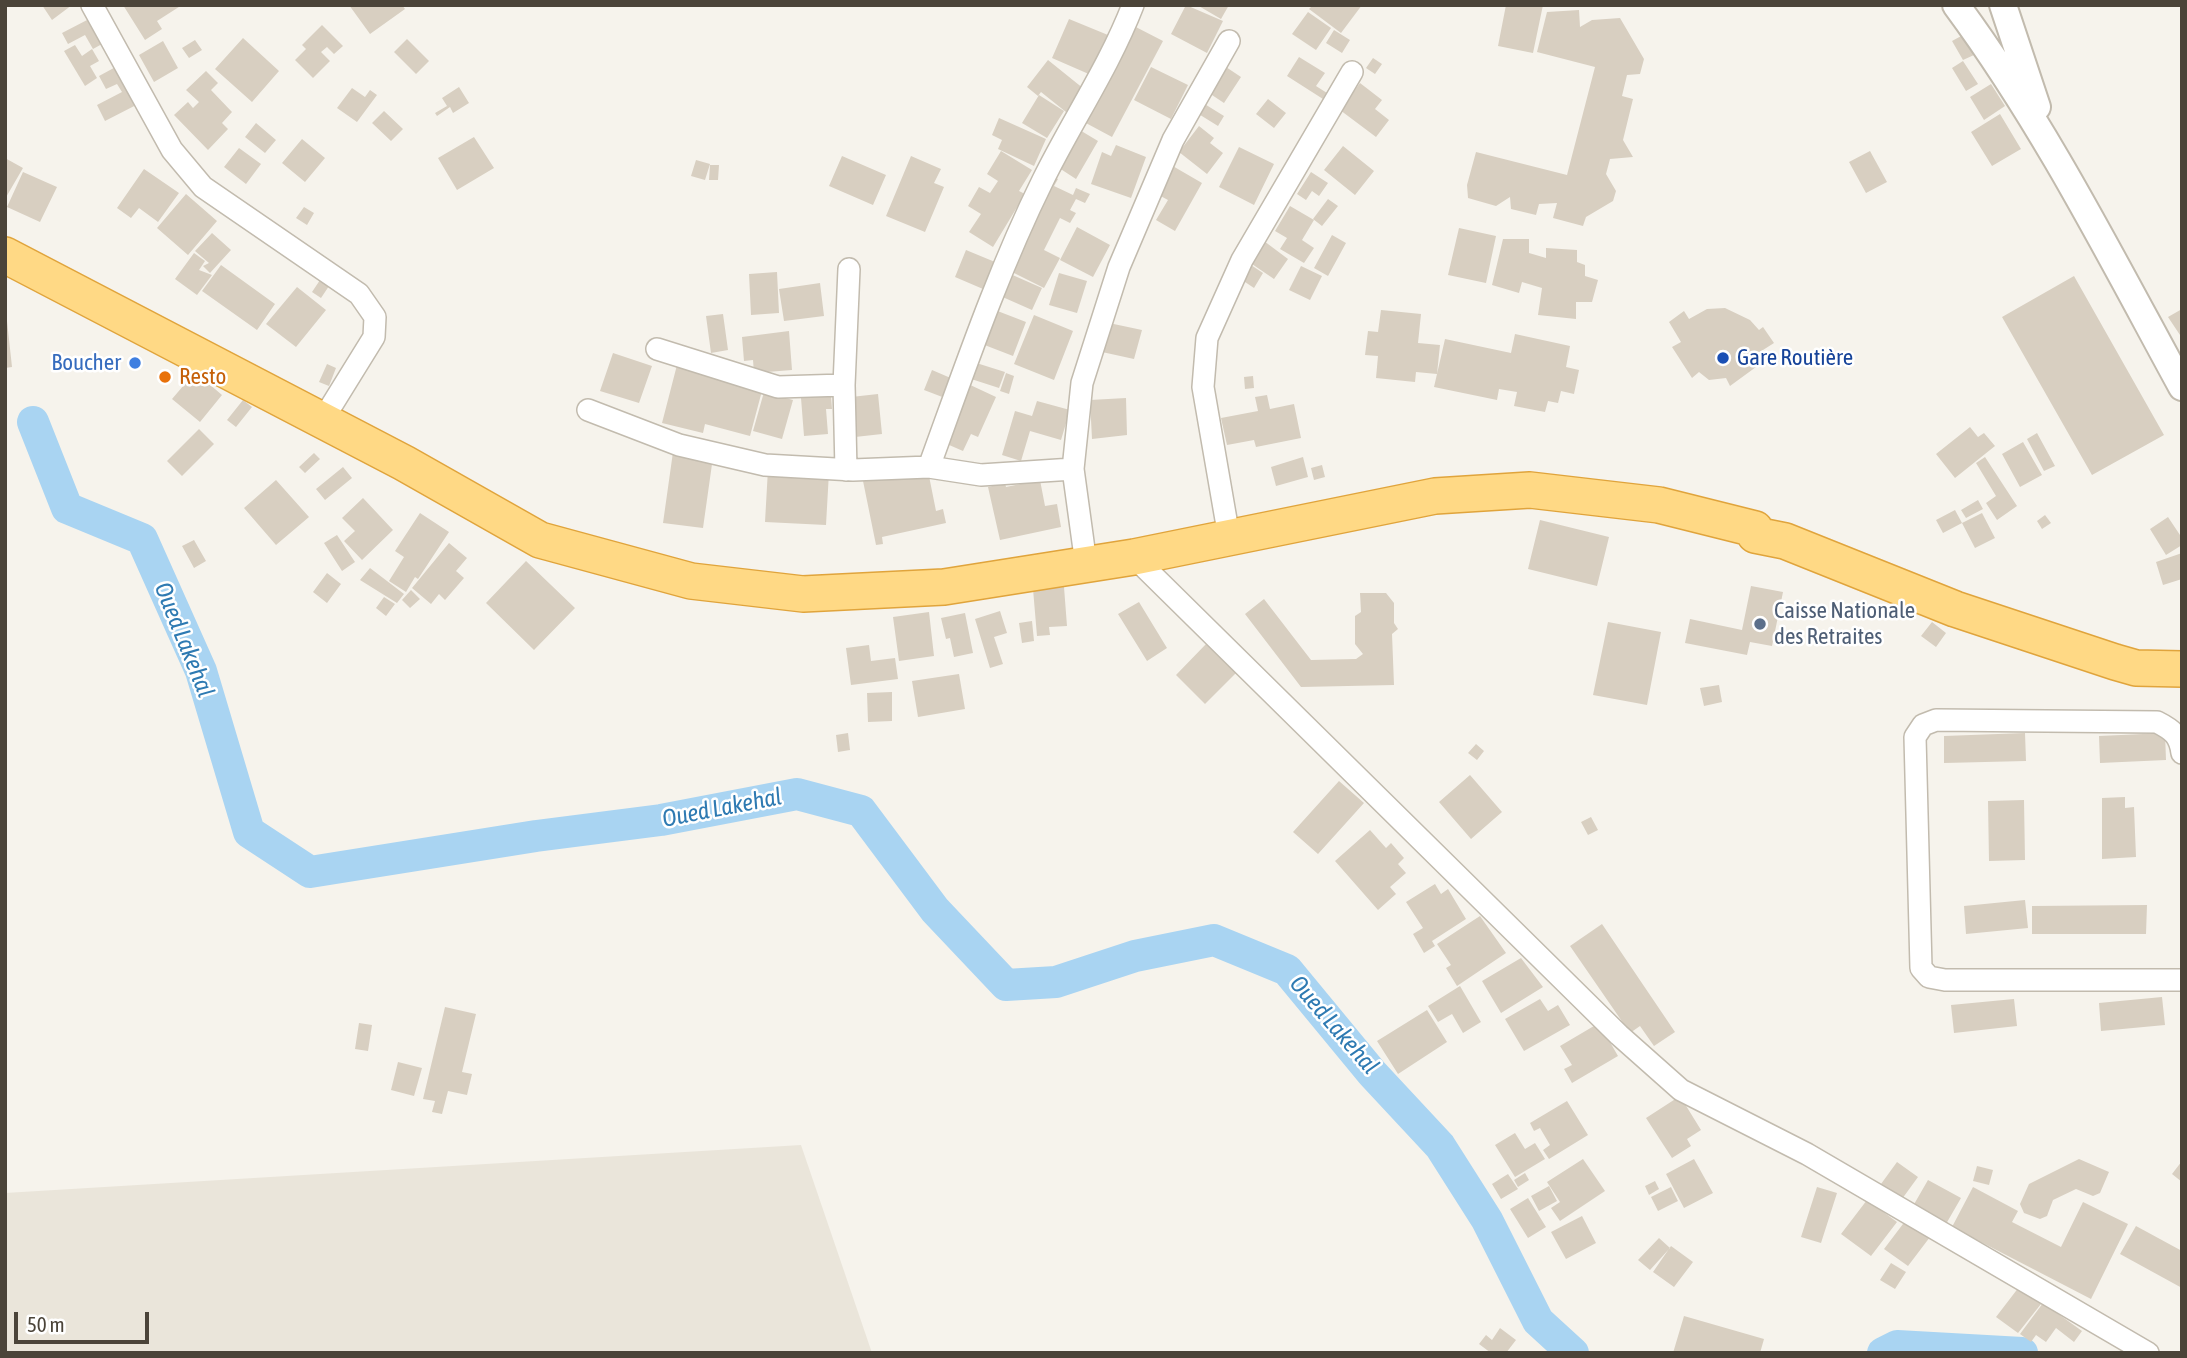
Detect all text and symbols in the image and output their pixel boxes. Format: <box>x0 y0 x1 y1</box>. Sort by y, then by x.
place label: Gare Routière <box>1737 344 1853 372</box>
place label: Boucher <box>51 349 121 377</box>
marker: Gare Routière <box>1715 350 1731 366</box>
marker: Boucher <box>127 355 143 371</box>
place label: Resto <box>179 363 226 391</box>
marker: Resto <box>157 369 173 385</box>
water label: Oued Lakehal <box>148 578 220 702</box>
place label: Caisse Nationale des Retraites <box>1774 597 1915 651</box>
marker: Caisse Nationale des Retraites <box>1752 616 1768 632</box>
water label: Oued Lakehal <box>660 782 784 834</box>
water label: Oued Lakehal <box>1283 970 1385 1080</box>
scale bar <box>18 1298 152 1342</box>
text: 50 m <box>27 1312 65 1336</box>

